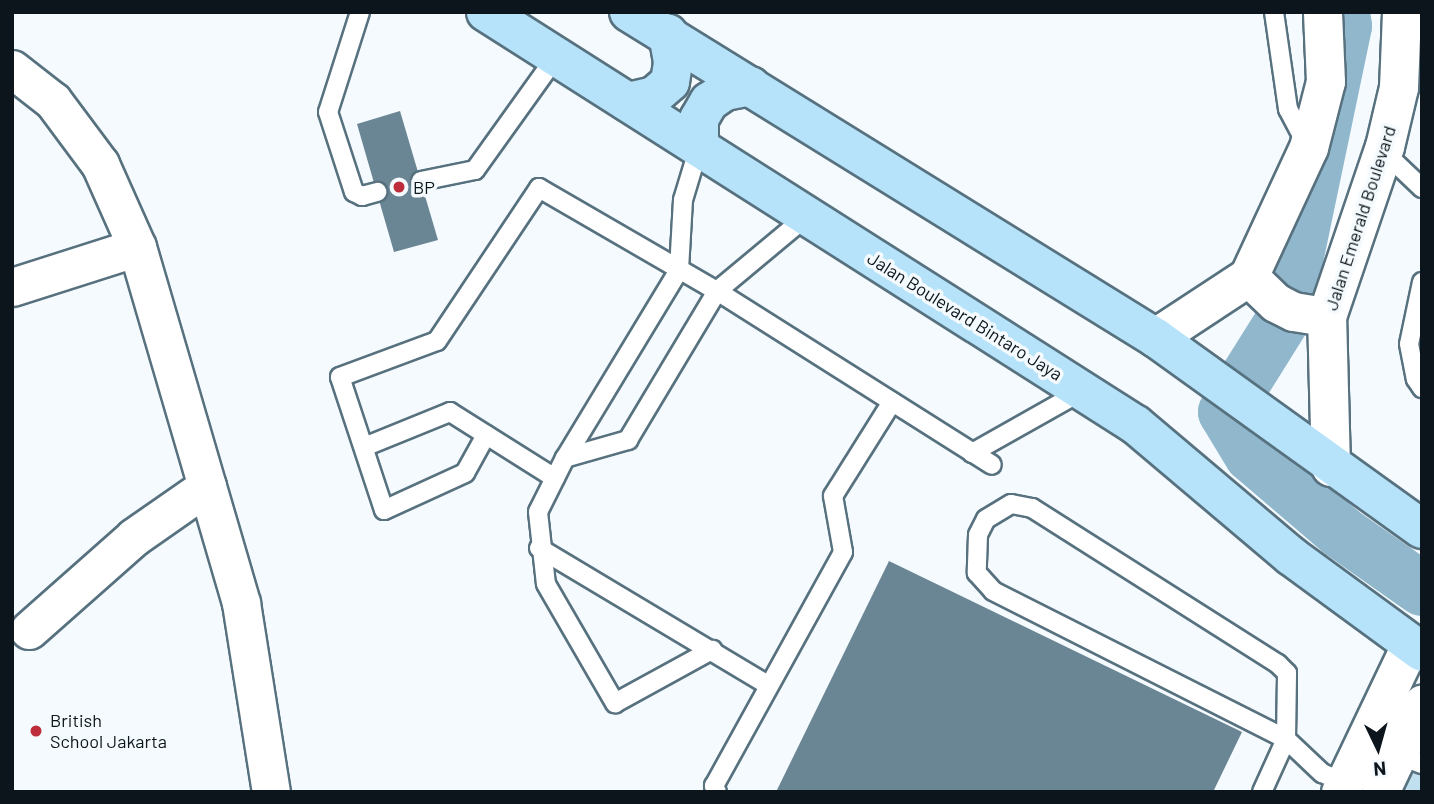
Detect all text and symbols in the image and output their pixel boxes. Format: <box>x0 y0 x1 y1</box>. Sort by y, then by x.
street label: Jalan Emerald Boulevard <box>1320 123 1400 313</box>
place label: BP <box>413 176 435 198</box>
marker: BP <box>391 179 407 195</box>
street label: Jalan Boulevard Bintaro Jaya <box>863 247 1067 385</box>
place label: British School Jakarta <box>50 710 167 752</box>
north arrow <box>1343 713 1413 783</box>
marker: British School Jakarta <box>28 723 44 739</box>
text: N <box>1373 757 1387 781</box>

